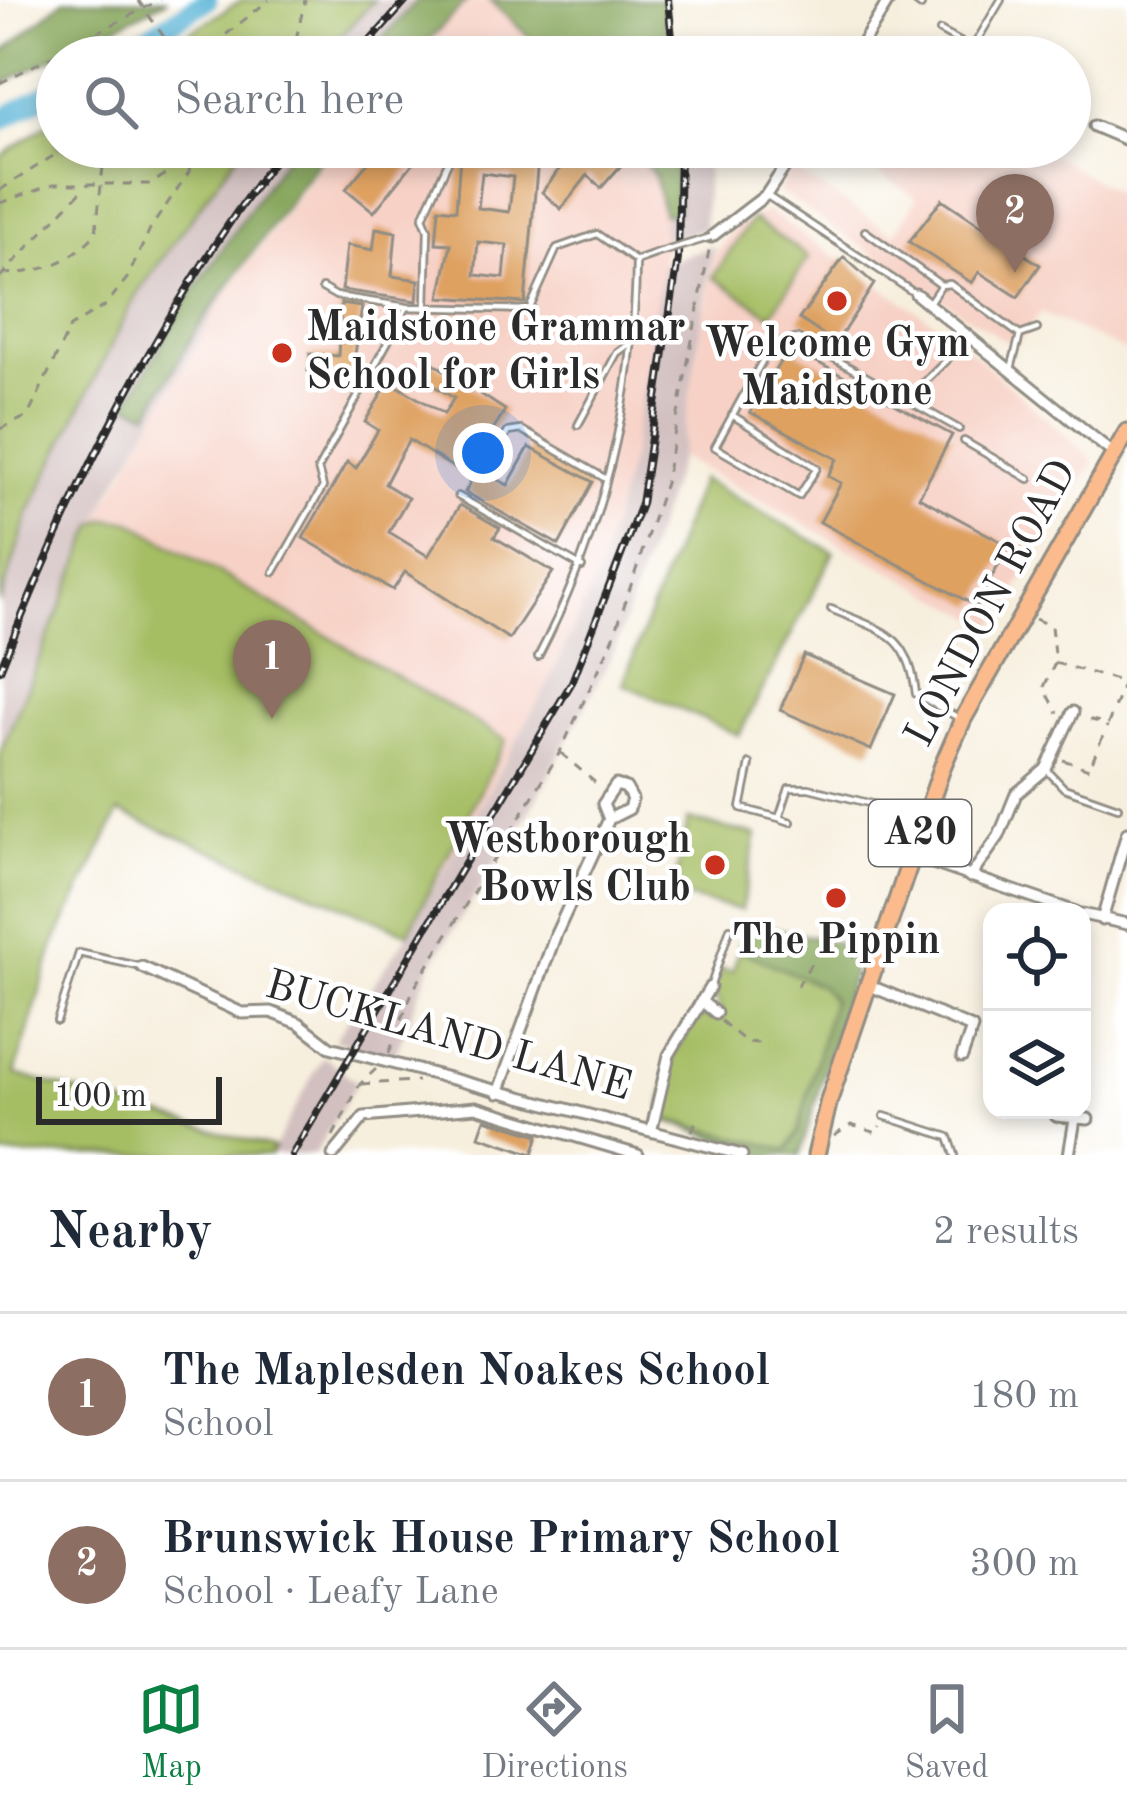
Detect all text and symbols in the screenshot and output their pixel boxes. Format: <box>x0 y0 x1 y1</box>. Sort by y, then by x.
search box <box>36 36 1091 168</box>
icon: search <box>78 69 144 135</box>
text: Search here <box>174 79 404 124</box>
pin: 2 <box>976 174 1054 273</box>
marker: Welcome Gym Maidstone <box>824 288 850 314</box>
place label: Maidstone Grammar School for Girls <box>306 308 686 398</box>
place label: Welcome Gym Maidstone <box>704 324 970 414</box>
marker: Maidstone Grammar School for Girls <box>269 340 295 366</box>
your location <box>453 423 513 483</box>
street label: LONDON ROAD <box>899 454 1085 754</box>
pin: 1 <box>233 620 311 719</box>
road number: A20 <box>869 800 971 866</box>
place label: Westborough Bowls Club <box>444 820 691 910</box>
marker: Westborough Bowls Club <box>702 852 728 878</box>
marker: The Pippin <box>823 885 849 911</box>
map controls <box>983 903 1091 1119</box>
button: locate <box>983 903 1091 1011</box>
place label: The Pippin <box>732 921 940 963</box>
street label: BUCKLAND LANE <box>260 965 636 1109</box>
button: layers <box>983 1011 1091 1119</box>
scale bar <box>36 1071 222 1124</box>
text: 100 m <box>54 1081 147 1114</box>
text: Nearby <box>48 1208 213 1259</box>
text: 2 results <box>933 1213 1079 1252</box>
text: The Maplesden Noakes School <box>162 1350 770 1395</box>
text: 1 <box>76 1377 98 1416</box>
text: 180 m <box>969 1377 1079 1416</box>
text: School <box>162 1405 274 1444</box>
text: Brunswick House Primary School <box>162 1518 840 1563</box>
text: 2 <box>76 1545 98 1584</box>
text: 300 m <box>969 1545 1079 1584</box>
text: School · Leafy Lane <box>162 1573 499 1612</box>
tab: Map <box>138 1676 204 1789</box>
tab: Directions <box>481 1676 628 1789</box>
tab: Saved <box>905 1676 989 1789</box>

